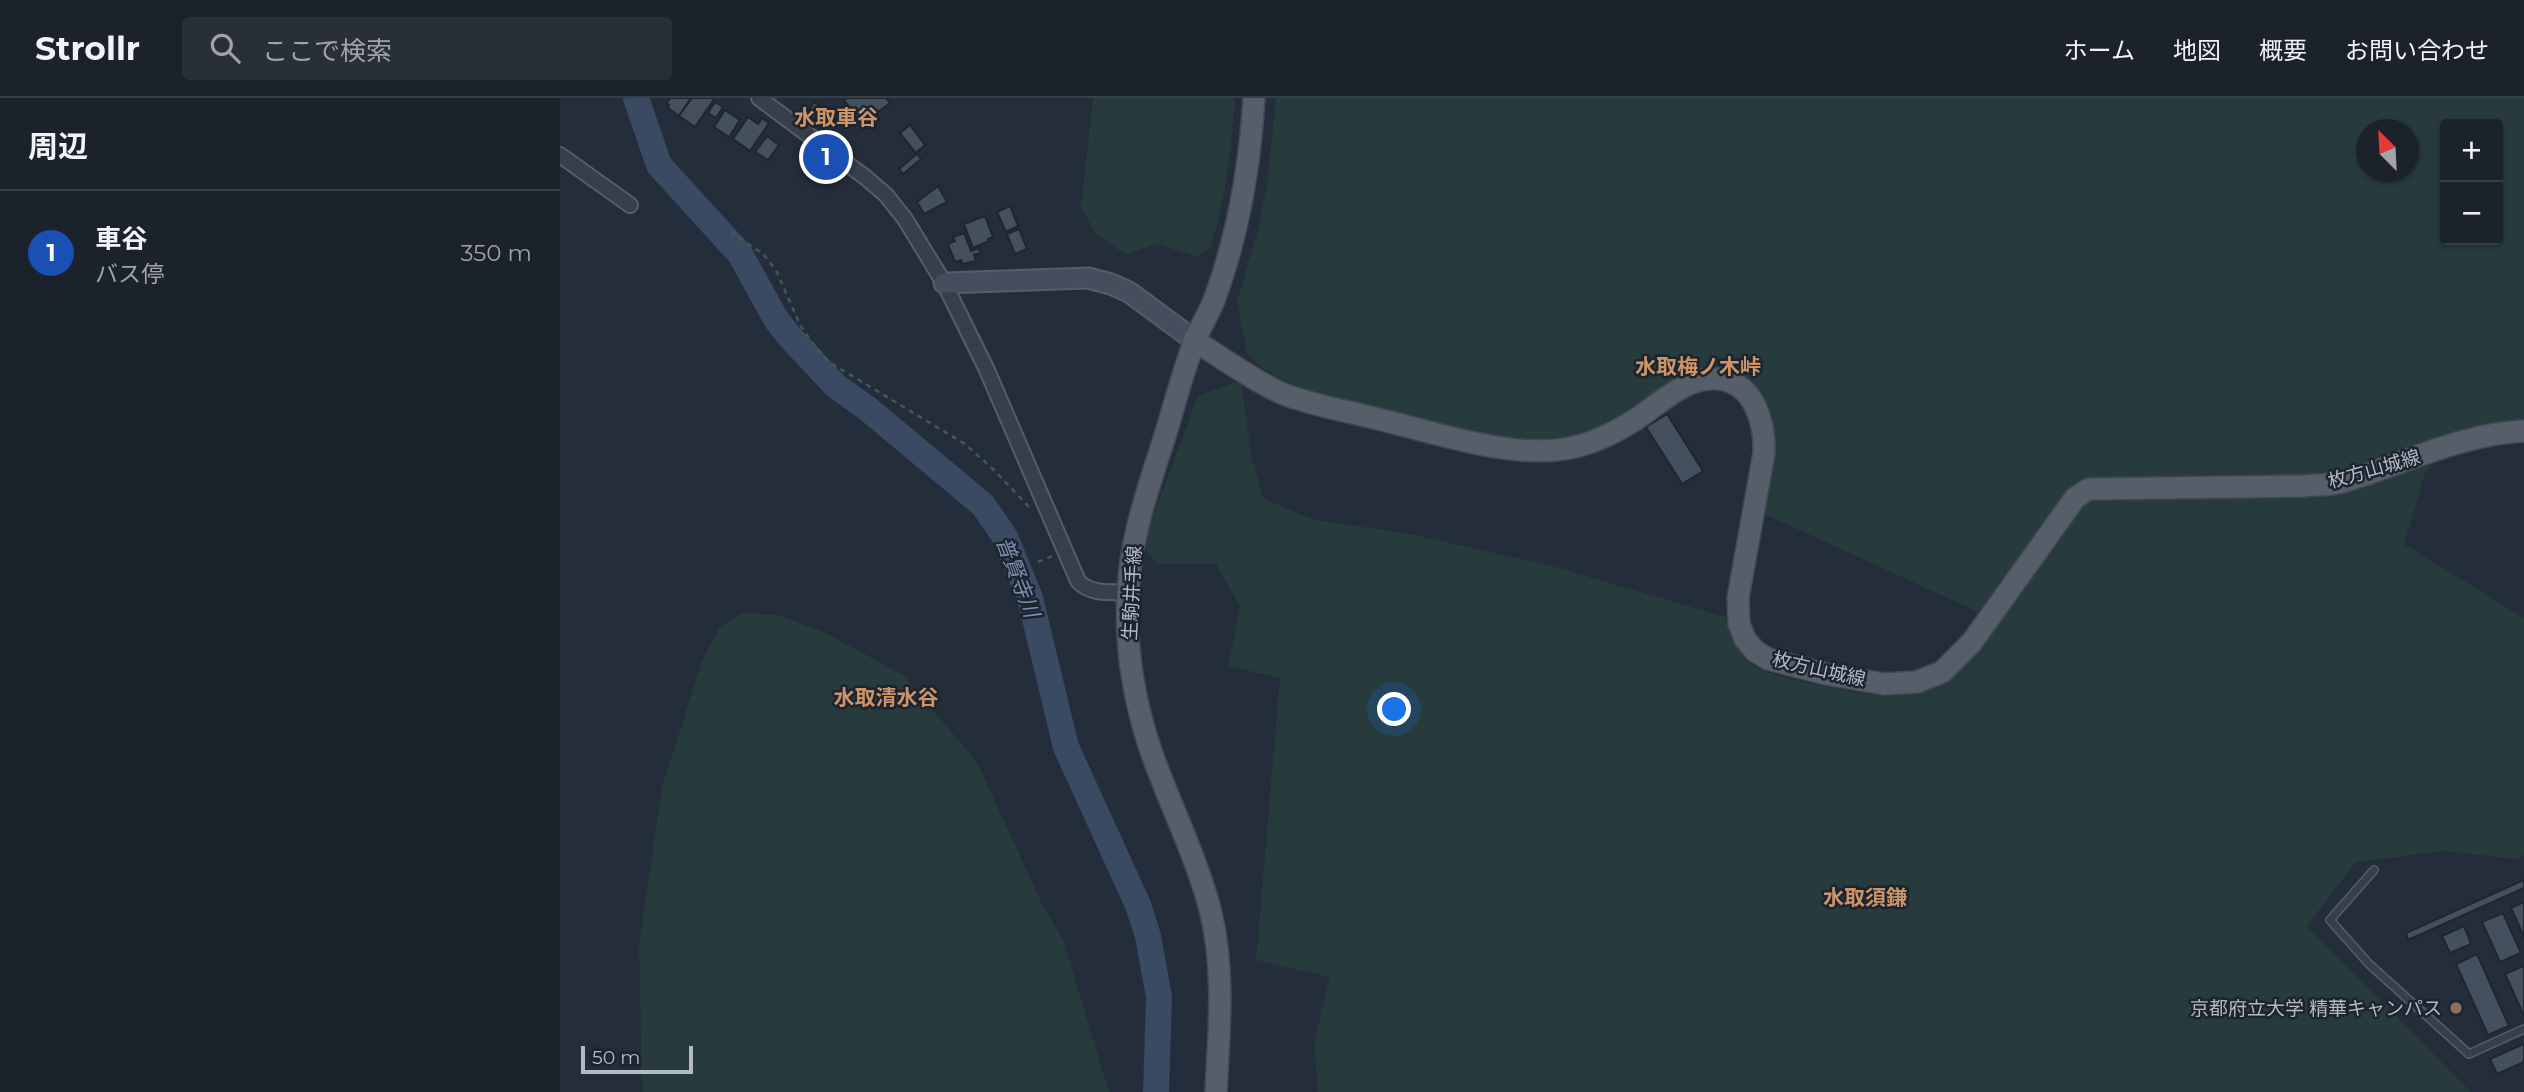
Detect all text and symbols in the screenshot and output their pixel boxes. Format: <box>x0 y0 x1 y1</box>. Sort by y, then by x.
search box <box>182 17 672 80</box>
text: Strollr <box>35 28 140 68</box>
icon: search <box>206 29 244 67</box>
text: ここで検索 <box>262 35 392 67</box>
text: ホーム <box>2064 36 2135 65</box>
text: 地図 <box>2173 36 2221 65</box>
text: 概要 <box>2259 36 2307 65</box>
text: お問い合わせ <box>2345 36 2489 65</box>
district label: 水取車谷 <box>794 105 878 130</box>
north arrow <box>2356 119 2419 182</box>
map controls <box>2440 119 2503 245</box>
button: + <box>2440 119 2503 182</box>
text: 周辺 <box>28 128 88 165</box>
pin: 1 <box>803 131 849 183</box>
button: − <box>2440 182 2503 245</box>
text: 車谷 <box>95 223 147 255</box>
text: 1 <box>46 239 56 267</box>
text: 350 m <box>461 239 532 267</box>
text: バス停 <box>95 260 164 288</box>
district label: 水取梅ノ木峠 <box>1635 354 1761 379</box>
street label: 枚方山城線 <box>2325 445 2423 493</box>
water label: 普賢寺川 <box>991 533 1045 623</box>
street label: 生駒井手線 <box>1118 545 1146 641</box>
street label: 枚方山城線 <box>1770 647 1868 691</box>
district label: 水取清水谷 <box>834 685 939 710</box>
your location <box>1377 692 1411 726</box>
district label: 水取須鎌 <box>1823 885 1907 910</box>
place label: 京都府立大学 精華キャンパス <box>2190 997 2442 1020</box>
marker: 京都府立大学 精華キャンパス <box>2448 1000 2464 1016</box>
scale bar <box>581 1043 693 1075</box>
text: 50 m <box>592 1046 640 1069</box>

